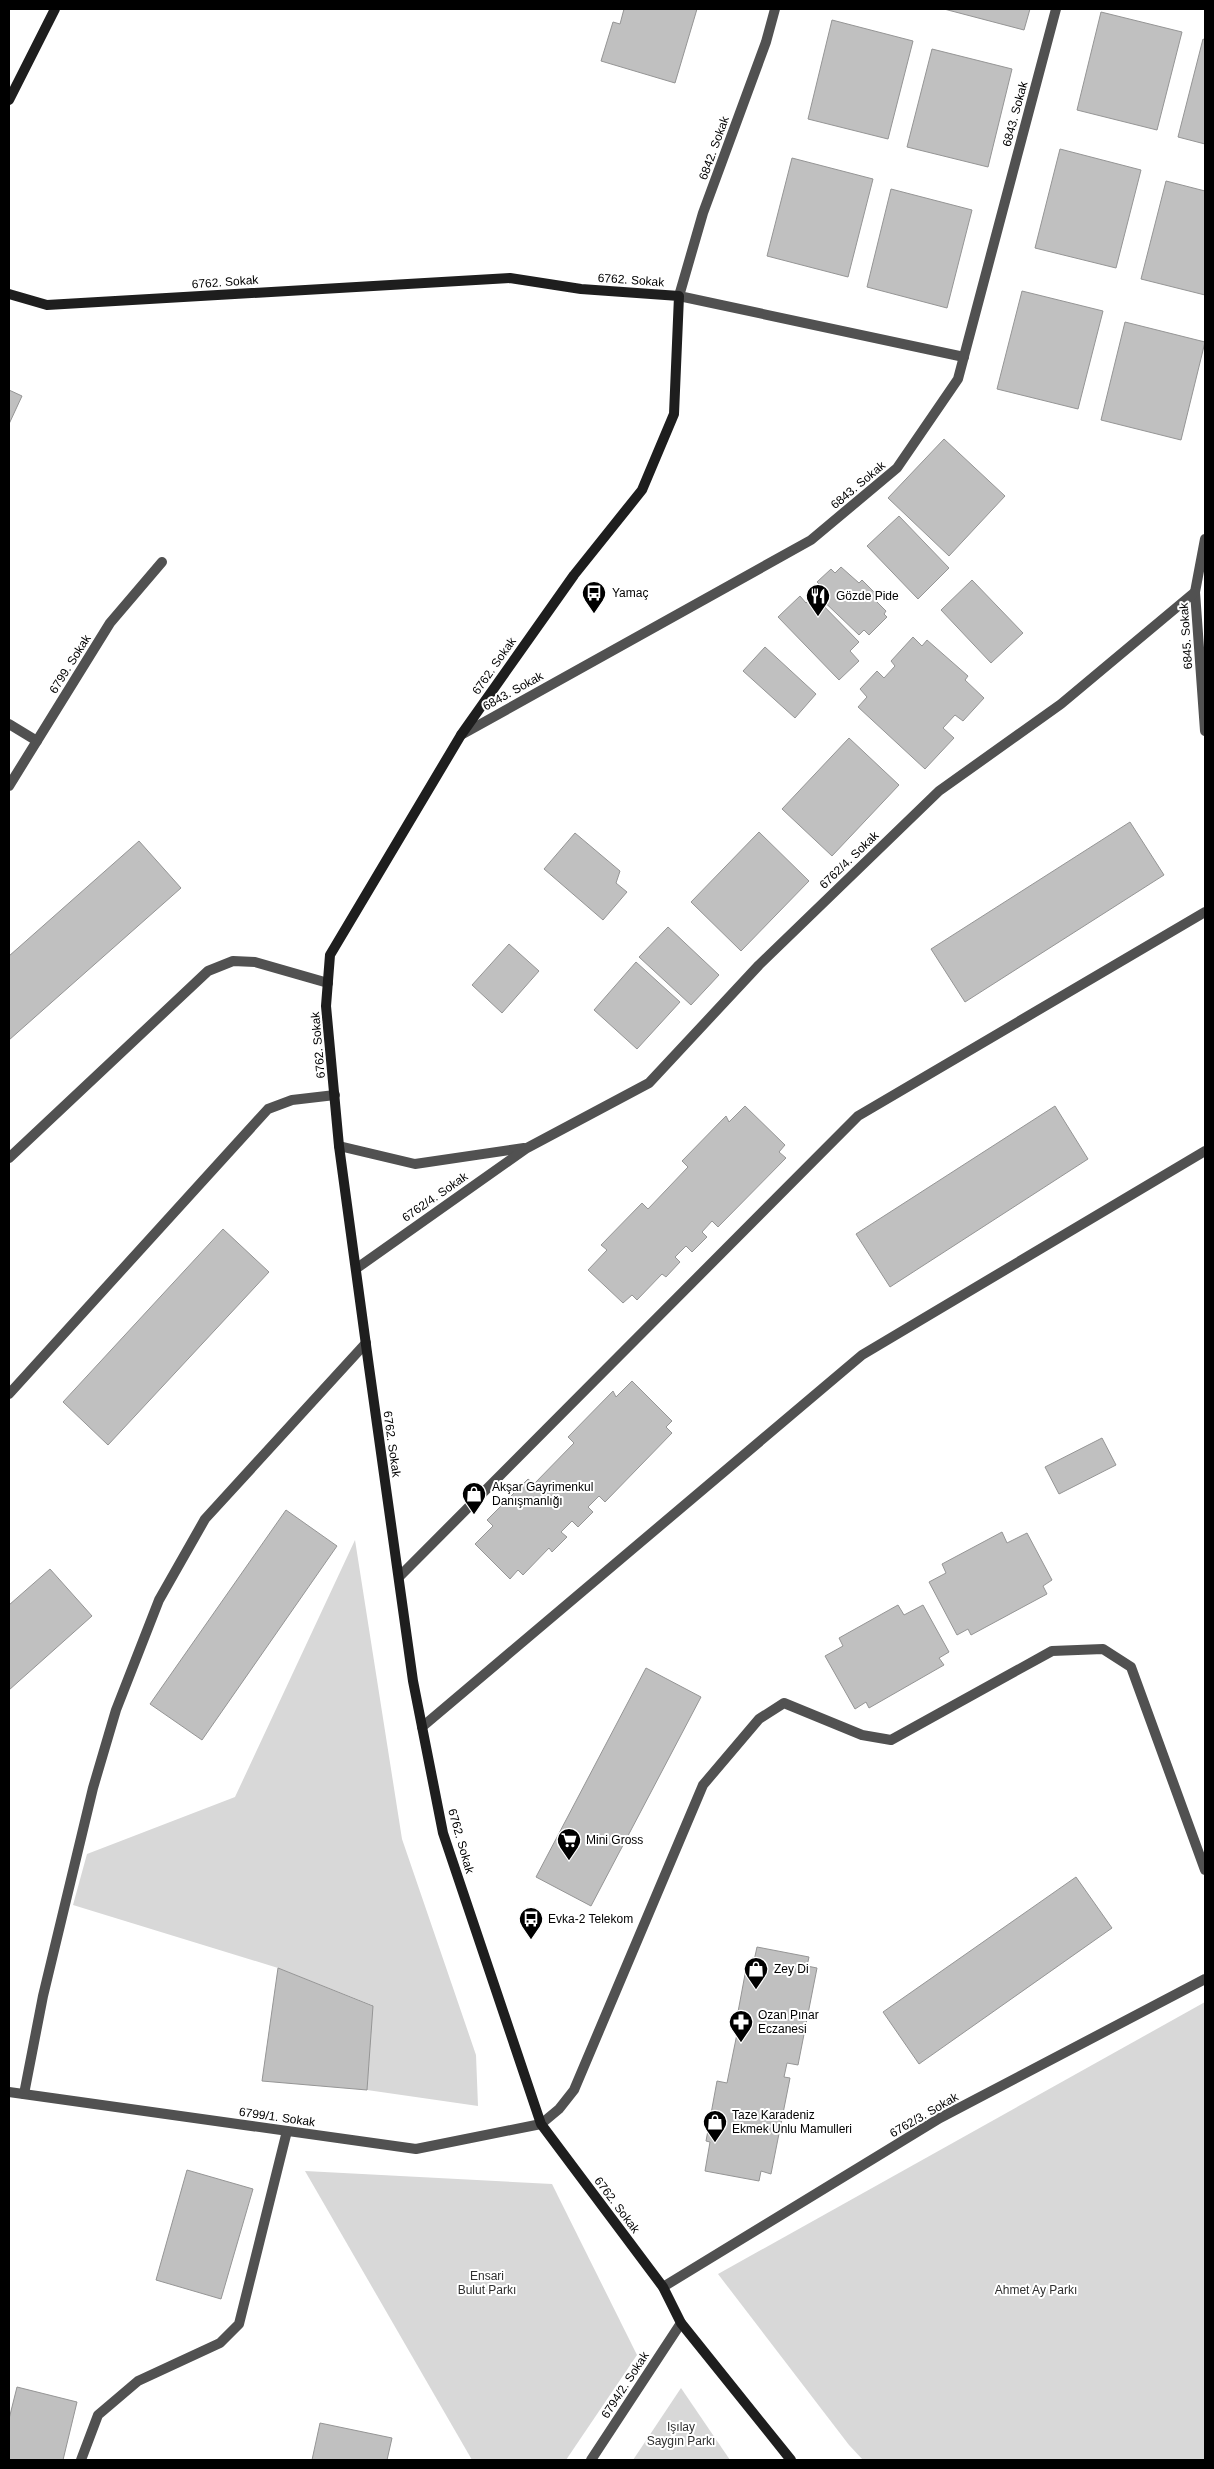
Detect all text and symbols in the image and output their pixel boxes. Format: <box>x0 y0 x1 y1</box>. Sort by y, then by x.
street label: 6843. Sokak <box>1000 79 1031 148</box>
street label: 6842. Sokak <box>696 113 732 182</box>
street label: 6762. Sokak <box>597 271 666 289</box>
street label: 6762. Sokak <box>191 273 260 291</box>
street label: 6843. Sokak <box>828 458 889 512</box>
bus stop icon: Yamaç <box>581 580 607 614</box>
restaurant icon: Gözde Pide <box>805 583 831 617</box>
place label: Yamaç <box>612 586 648 600</box>
place label: Gözde Pide <box>836 589 899 603</box>
street label: 6845. Sokak <box>1177 601 1195 670</box>
street label: 6799. Sokak <box>46 631 94 696</box>
street label: 6762. Sokak <box>469 634 519 697</box>
street label: 6843. Sokak <box>480 668 546 713</box>
street label: 6762/4. Sokak <box>817 828 882 892</box>
street label: 6762. Sokak <box>308 1010 328 1079</box>
street label: 6762/4. Sokak <box>400 1169 471 1225</box>
street label: 6762. Sokak <box>380 1410 404 1479</box>
place label: Akşar Gayrimenkul Danışmanlığı <box>492 1480 593 1508</box>
shop icon: Akşar Gayrimenkul Danışmanlığı <box>461 1481 487 1515</box>
street label: 6762. Sokak <box>445 1807 477 1876</box>
supermarket icon: Mini Gross <box>556 1827 582 1861</box>
place label: Mini Gross <box>586 1833 643 1847</box>
bus stop icon: Evka-2 Telekom <box>518 1906 544 1940</box>
place label: Evka-2 Telekom <box>548 1912 633 1926</box>
shop icon: Zey Di <box>743 1956 769 1990</box>
place label: Zey Di <box>774 1962 809 1976</box>
place label: Ozan Pınar Eczanesi <box>758 2008 819 2036</box>
pharmacy icon: Ozan Pınar Eczanesi <box>728 2009 754 2043</box>
street label: 6762/3. Sokak <box>887 2089 962 2140</box>
street label: 6799/1. Sokak <box>238 2105 317 2129</box>
place label: Taze Karadeniz Ekmek Unlu Mamulleri <box>732 2108 852 2136</box>
shop icon: Taze Karadeniz Ekmek Unlu Mamulleri <box>702 2109 728 2143</box>
street label: 6762. Sokak <box>591 2174 643 2237</box>
park label: Ensari Bulut Parkı <box>458 2269 516 2297</box>
park label: Ahmet Ay Parkı <box>995 2283 1077 2297</box>
street label: 6794/2. Sokak <box>598 2348 652 2421</box>
park label: Işılay Saygın Parkı <box>647 2420 715 2448</box>

